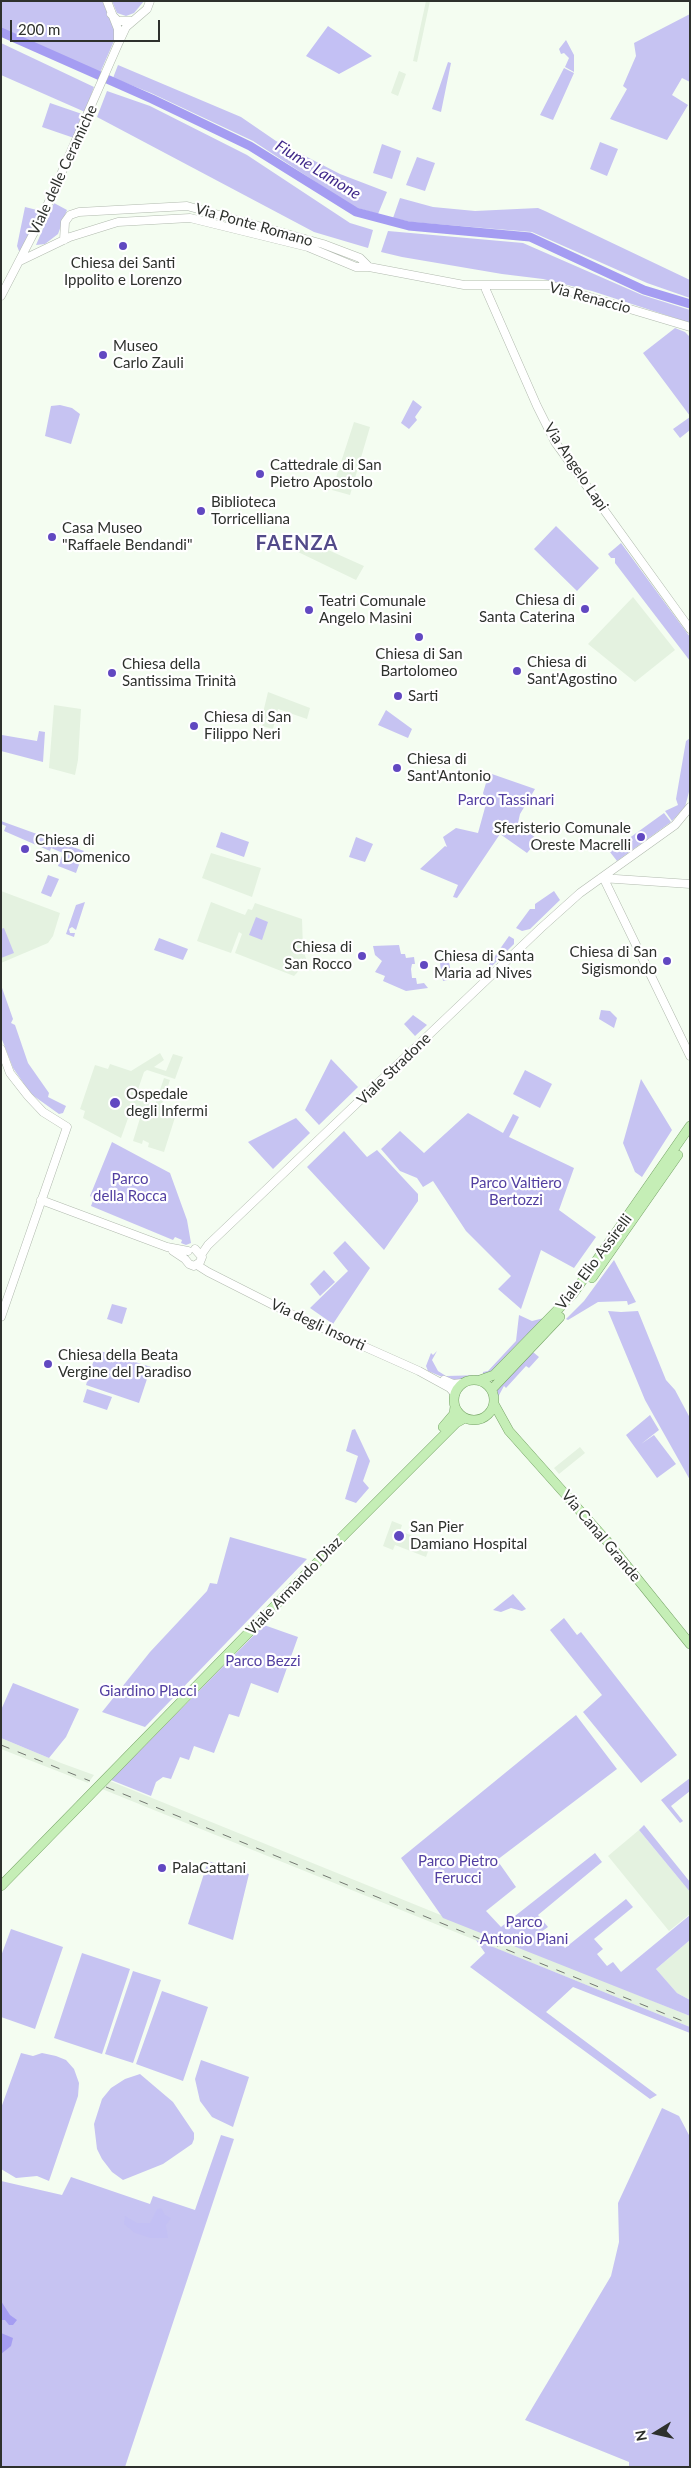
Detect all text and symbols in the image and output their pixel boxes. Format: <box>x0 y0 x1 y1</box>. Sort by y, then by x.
scale bar <box>12 10 162 42</box>
text: 200 m <box>18 20 60 38</box>
street label: Viale delle Ceramiche <box>25 102 101 238</box>
water label: Fiume Lamone <box>272 136 364 204</box>
street label: Via Ponte Romano <box>193 200 315 250</box>
marker: Chiesa dei Santi Ippolito e Lorenzo <box>117 240 129 252</box>
place label: Chiesa dei Santi Ippolito e Lorenzo <box>64 254 182 289</box>
street label: Via Renaccio <box>547 278 633 318</box>
place label: Museo Carlo Zauli <box>113 337 184 372</box>
marker: Museo Carlo Zauli <box>97 349 109 361</box>
street label: Via Angelo Lapi <box>540 420 612 514</box>
place label: Cattedrale di San Pietro Apostolo <box>270 456 382 491</box>
marker: Cattedrale di San Pietro Apostolo <box>254 468 266 480</box>
place label: Biblioteca Torricelliana <box>211 493 290 528</box>
marker: Biblioteca Torricelliana <box>195 505 207 517</box>
place label: Casa Museo "Raffaele Bendandi" <box>62 519 192 554</box>
marker: Casa Museo "Raffaele Bendandi" <box>46 531 58 543</box>
district label: FAENZA <box>255 532 339 556</box>
place label: Chiesa di Santa Caterina <box>479 591 575 626</box>
place label: Teatri Comunale Angelo Masini <box>319 592 426 627</box>
marker: Chiesa di Santa Caterina <box>579 603 591 615</box>
marker: Teatri Comunale Angelo Masini <box>303 604 315 616</box>
marker: Chiesa di San Bartolomeo <box>413 631 425 643</box>
place label: Chiesa di San Bartolomeo <box>375 645 463 680</box>
place label: Chiesa di Sant'Agostino <box>527 653 617 688</box>
place label: Chiesa della Santissima Trinità <box>122 655 236 690</box>
marker: Chiesa di Sant'Agostino <box>511 665 523 677</box>
marker: Chiesa della Santissima Trinità <box>106 667 118 679</box>
place label: Sarti <box>408 687 438 705</box>
marker: Sarti <box>392 690 404 702</box>
place label: Chiesa di San Filippo Neri <box>204 708 291 743</box>
marker: Chiesa di San Filippo Neri <box>188 720 200 732</box>
place label: Chiesa di Sant'Antonio <box>407 750 491 785</box>
marker: Chiesa di Sant'Antonio <box>391 762 403 774</box>
park label: Parco Tassinari <box>458 791 554 809</box>
place label: Sferisterio Comunale Oreste Macrelli <box>494 819 631 854</box>
place label: Chiesa di San Domenico <box>35 831 130 866</box>
marker: Sferisterio Comunale Oreste Macrelli <box>635 831 647 843</box>
marker: Chiesa di San Domenico <box>19 843 31 855</box>
place label: Chiesa di San Rocco <box>284 938 352 973</box>
place label: Chiesa di San Sigismondo <box>570 943 657 978</box>
place label: Chiesa di Santa Maria ad Nives <box>434 947 534 982</box>
marker: Chiesa di San Rocco <box>356 950 368 962</box>
marker: Chiesa di San Sigismondo <box>661 955 673 967</box>
marker: Chiesa di Santa Maria ad Nives <box>418 959 430 971</box>
street label: Viale Stradone <box>353 1029 435 1109</box>
place label: Ospedale degli Infermi <box>126 1085 208 1120</box>
marker: Ospedale degli Infermi <box>108 1096 122 1110</box>
park label: Parco della Rocca <box>93 1170 167 1205</box>
park label: Parco Valtiero Bertozzi <box>470 1174 562 1209</box>
street label: Viale Elio Assirelli <box>552 1211 636 1313</box>
street label: Via degli Insorti <box>268 1295 368 1355</box>
place label: Chiesa della Beata Vergine del Paradiso <box>58 1346 191 1381</box>
marker: Chiesa della Beata Vergine del Paradiso <box>42 1358 54 1370</box>
street label: Via Canal Grande <box>557 1487 645 1585</box>
place label: San Pier Damiano Hospital <box>410 1518 527 1553</box>
marker: San Pier Damiano Hospital <box>392 1529 406 1543</box>
street label: Viale Armando Diaz <box>242 1533 346 1639</box>
park label: Parco Bezzi <box>225 1652 301 1670</box>
park label: Giardino Placci <box>99 1682 197 1700</box>
park label: Parco Pietro Ferucci <box>418 1852 498 1887</box>
place label: PalaCattani <box>172 1859 246 1877</box>
marker: PalaCattani <box>156 1862 168 1874</box>
park label: Parco Antonio Piani <box>480 1913 568 1948</box>
north arrow <box>631 2408 681 2458</box>
text: N <box>631 2429 650 2442</box>

